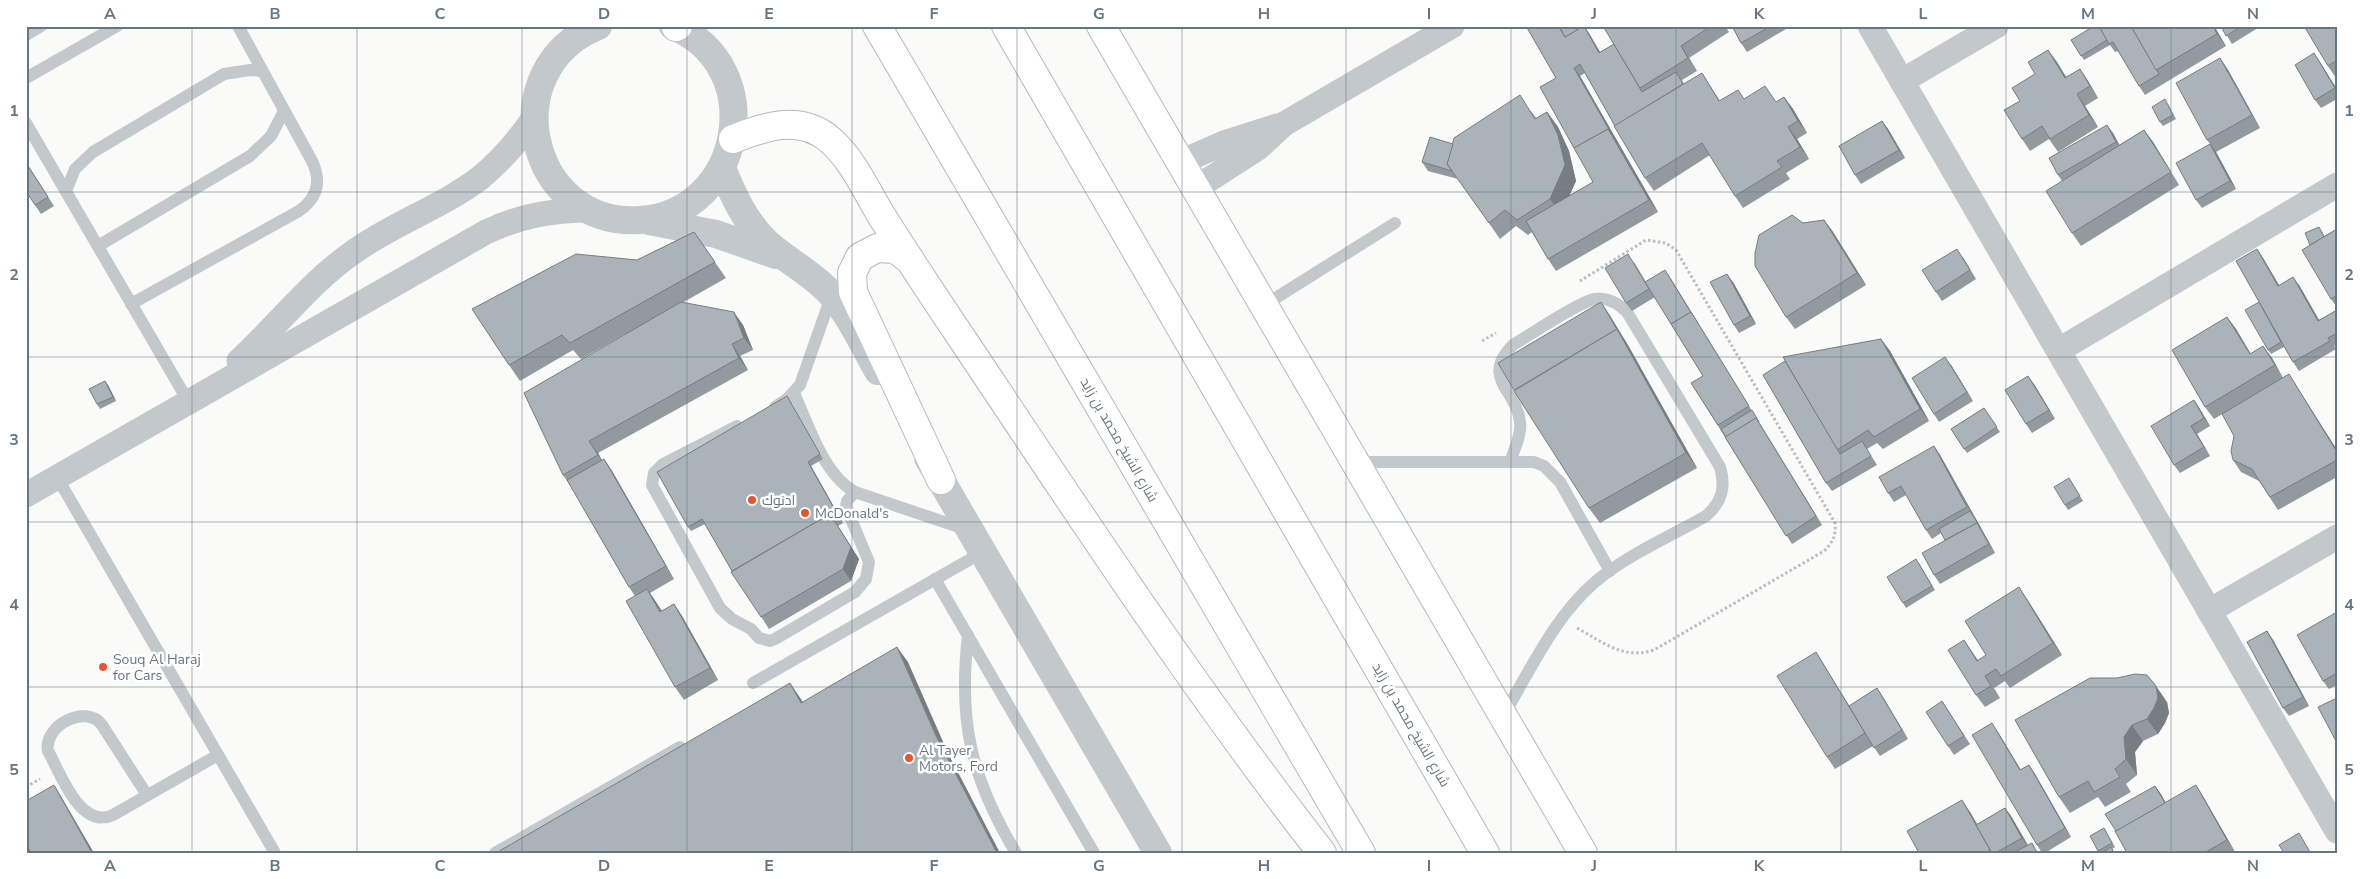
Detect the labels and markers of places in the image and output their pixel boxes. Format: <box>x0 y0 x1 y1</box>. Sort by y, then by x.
place label: ادنوك <box>762 491 795 510</box>
marker: ادنوك <box>746 494 758 506</box>
place label: McDonald's <box>815 504 889 523</box>
marker: McDonald's <box>799 507 811 519</box>
place label: Souq Al Haraj for Cars <box>113 650 201 685</box>
marker: Souq Al Haraj for Cars <box>97 661 109 673</box>
place label: Al Tayer Motors, Ford <box>919 741 998 776</box>
marker: Al Tayer Motors, Ford <box>903 752 915 764</box>

